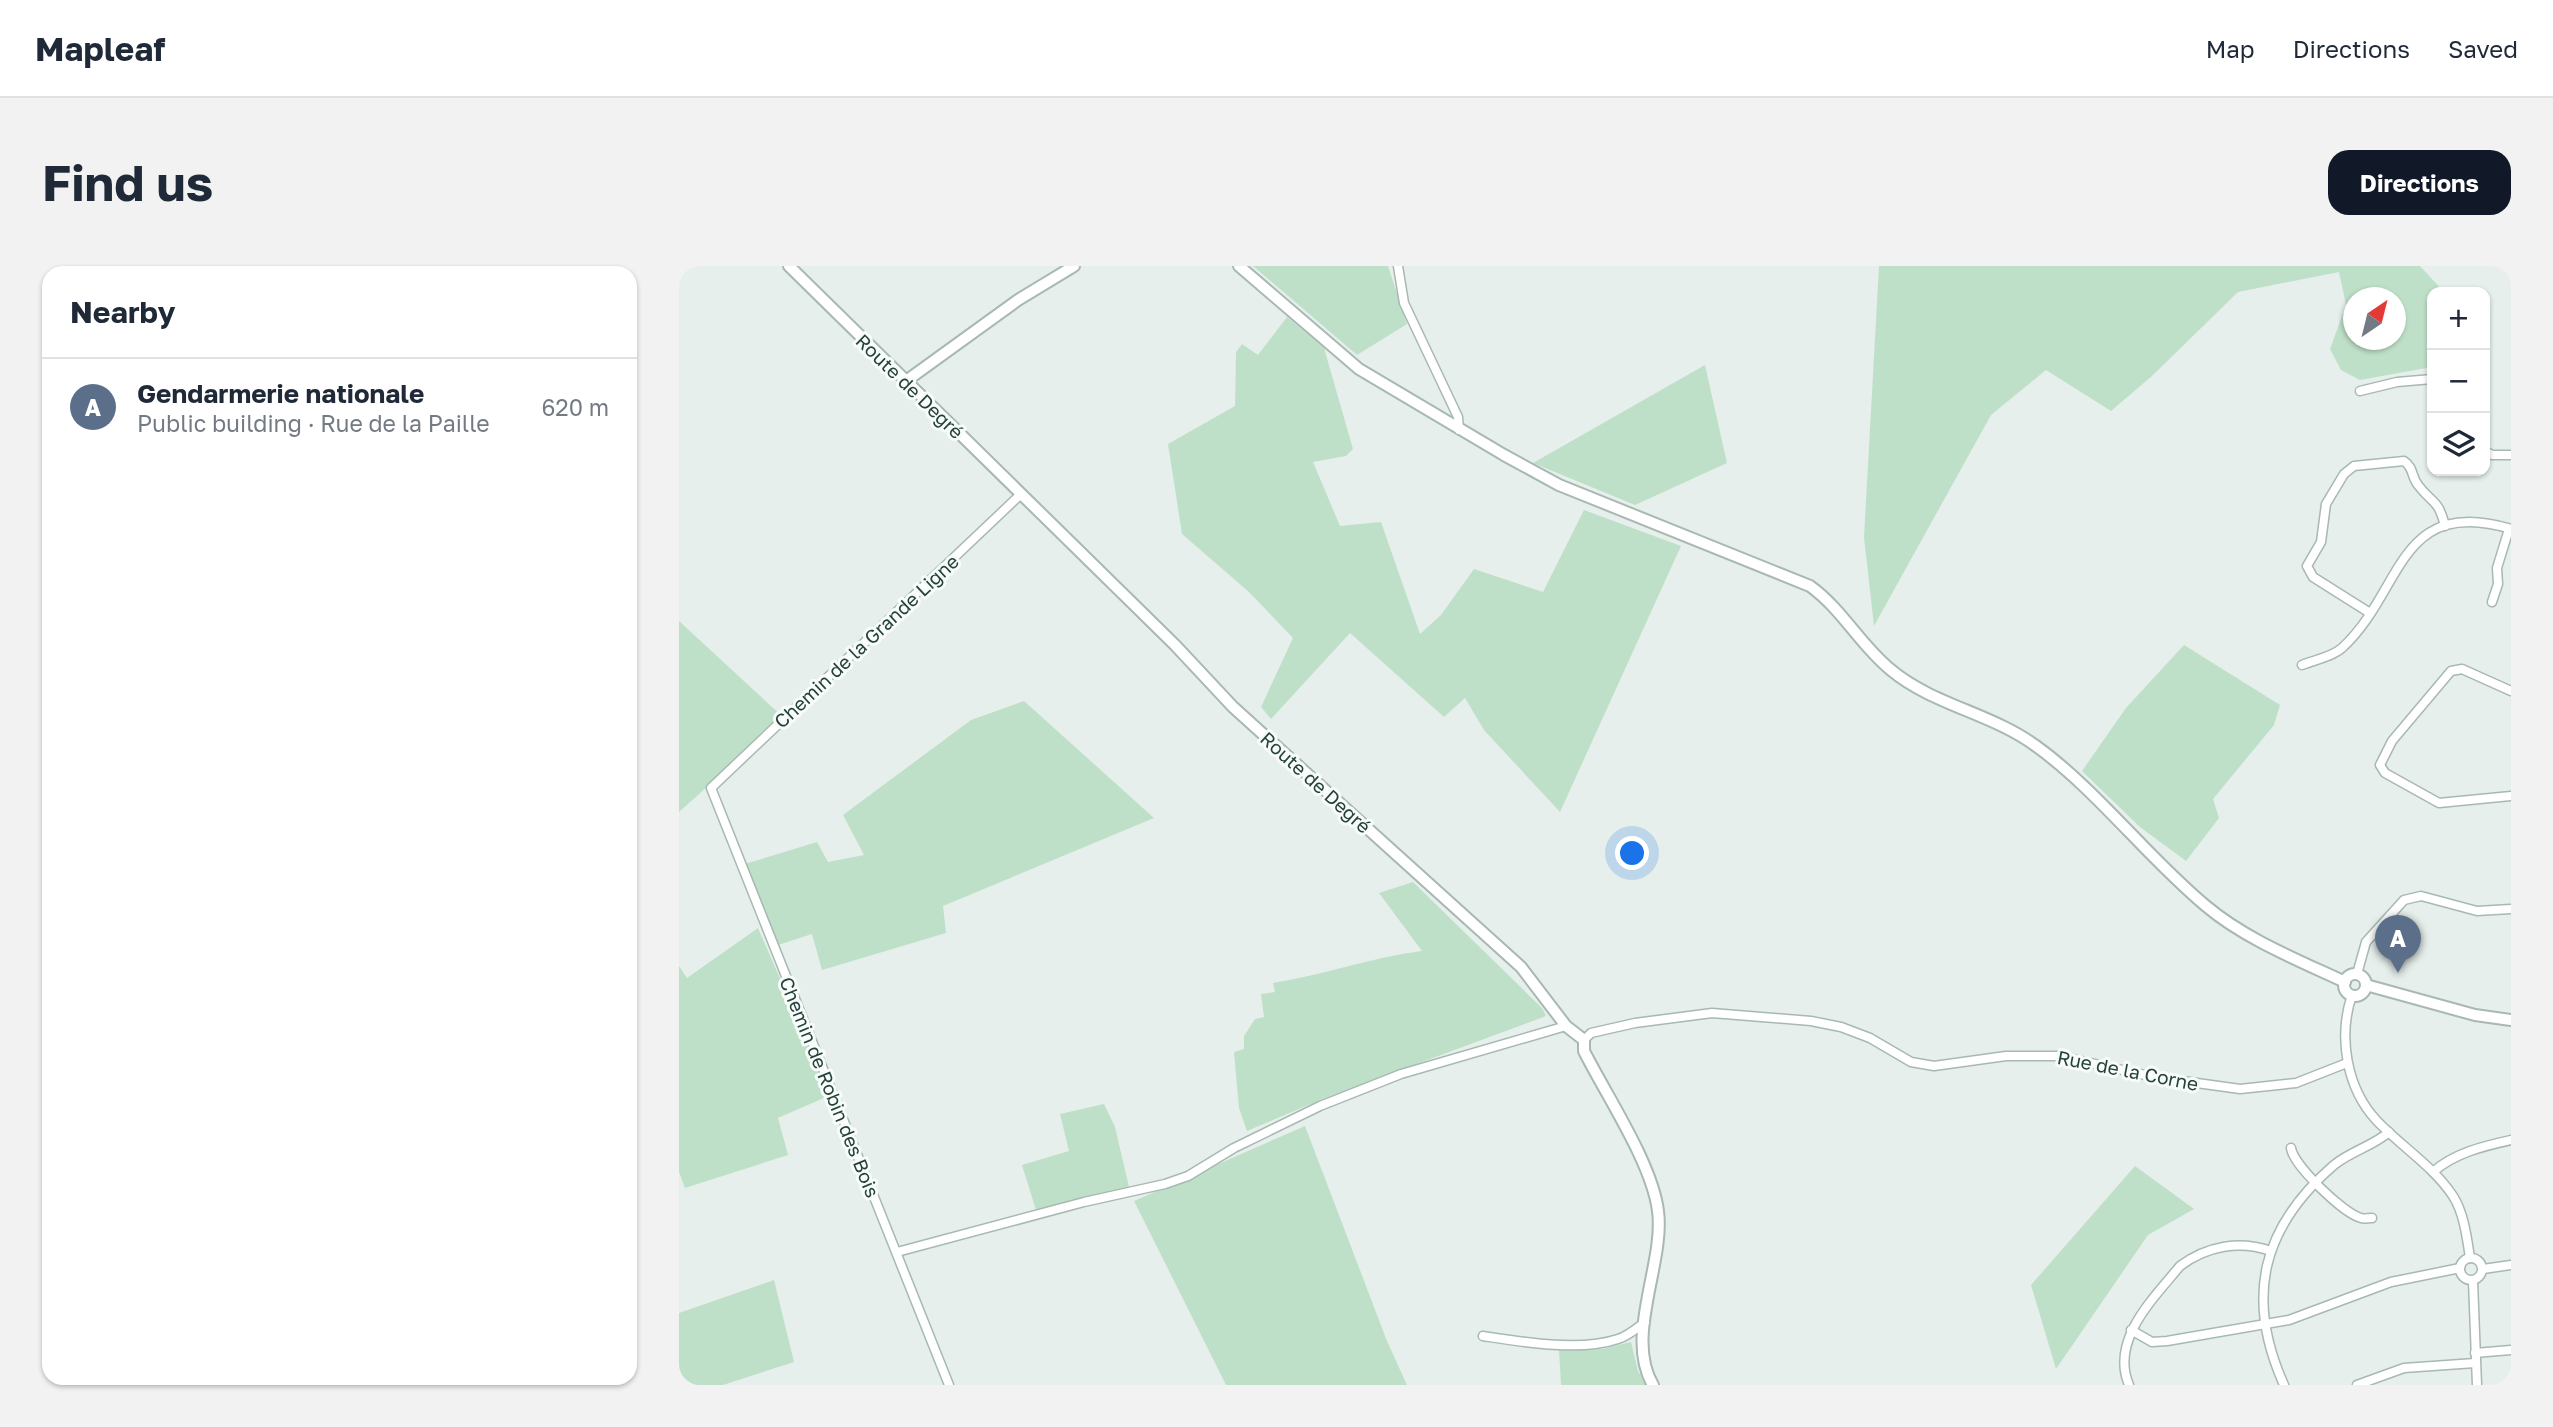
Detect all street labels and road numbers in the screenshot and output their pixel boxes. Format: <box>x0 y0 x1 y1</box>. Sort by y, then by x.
street label: Route de Degré <box>851 329 969 443</box>
street label: Chemin de la Grande Ligne <box>769 549 963 733</box>
street label: Route de Degré <box>1256 726 1376 838</box>
street label: Chemin de Robin des Bois <box>775 973 885 1201</box>
street label: Rue de la Corne <box>2055 1045 2201 1095</box>

